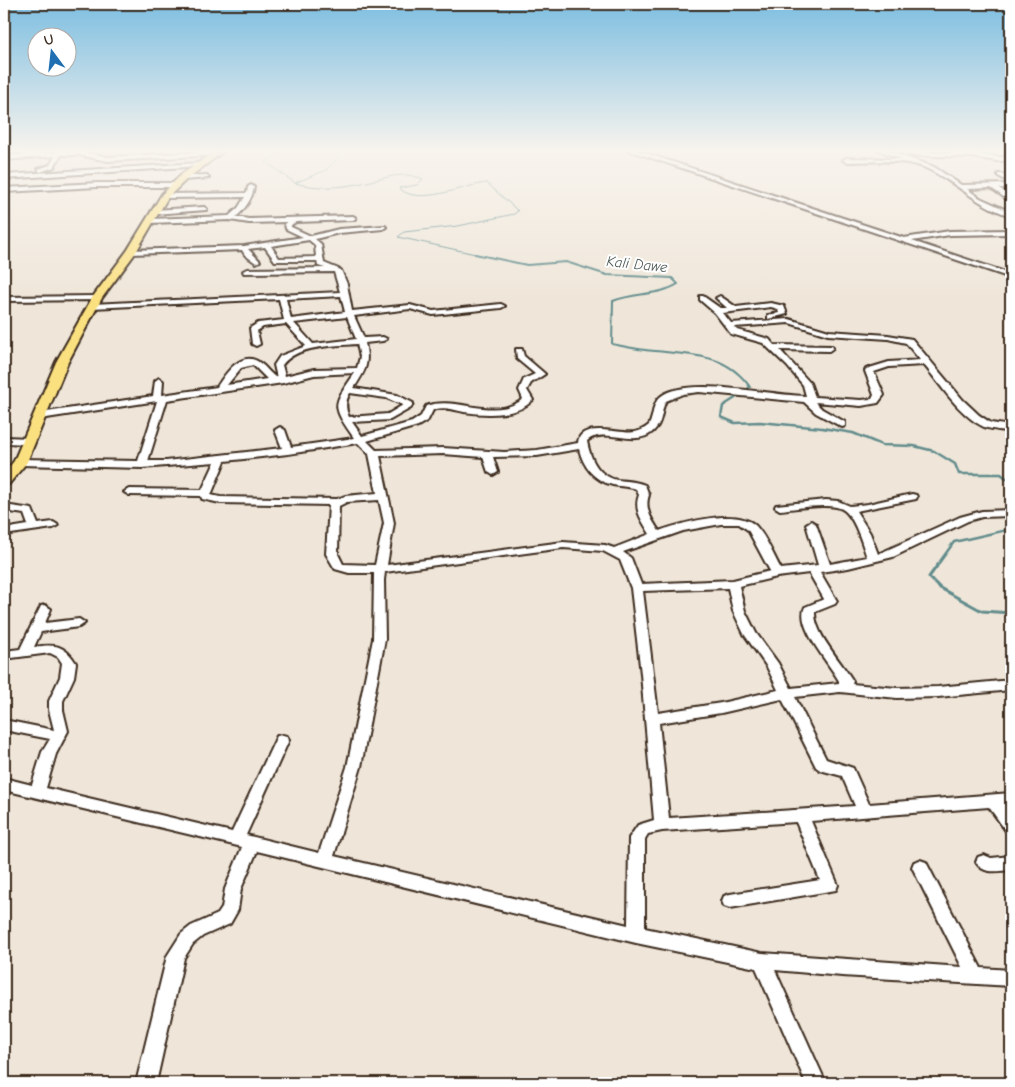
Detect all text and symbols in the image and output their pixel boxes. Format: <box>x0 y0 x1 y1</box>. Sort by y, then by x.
north arrow <box>28 28 78 78</box>
text: U <box>42 31 55 49</box>
water label: Kali Dawe <box>606 252 669 276</box>

